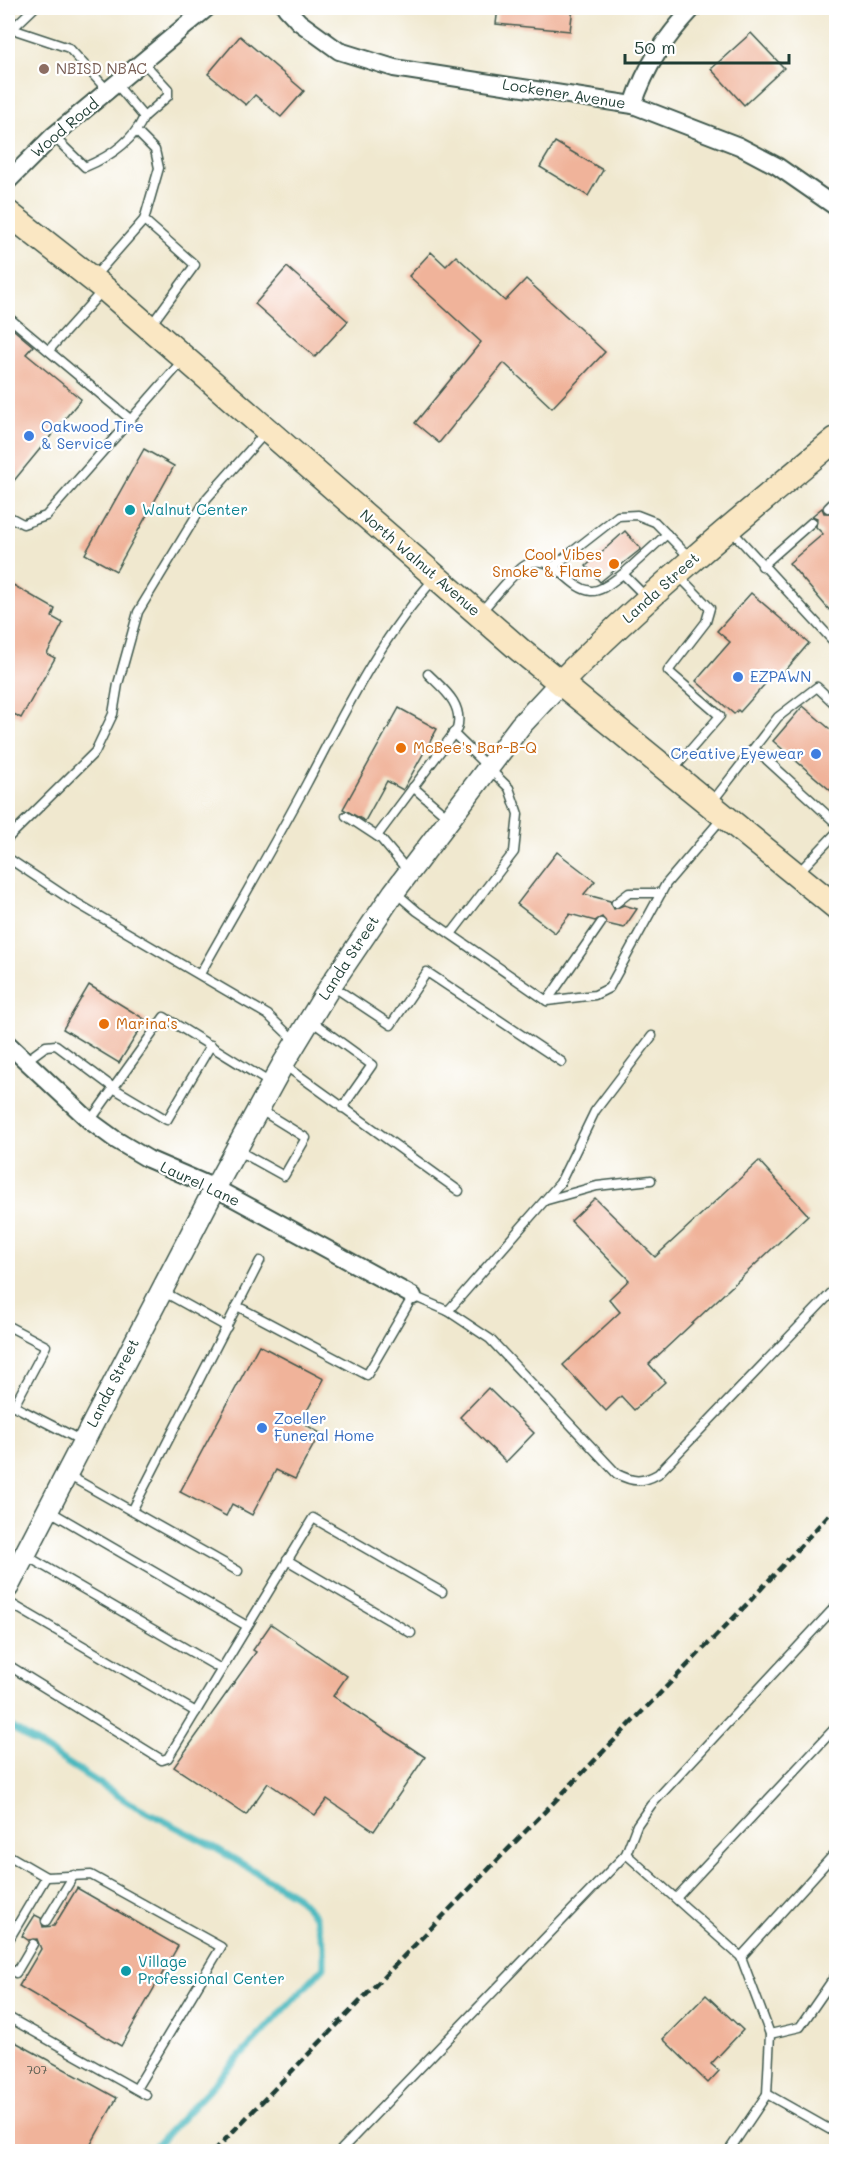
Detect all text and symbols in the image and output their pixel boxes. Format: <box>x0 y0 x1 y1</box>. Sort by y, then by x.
scale bar <box>625 27 788 65</box>
text: 50 m <box>634 35 676 59</box>
place label: NBISD NBAC <box>56 58 147 78</box>
marker: NBISD NBAC <box>37 62 51 76</box>
street label: Lockener Avenue <box>501 73 627 113</box>
street label: Wood Road <box>26 93 102 161</box>
place label: Oakwood Tire & Service <box>41 416 144 453</box>
marker: Oakwood Tire & Service <box>22 429 36 443</box>
place label: Walnut Center <box>142 499 248 519</box>
marker: Walnut Center <box>123 503 137 517</box>
street label: North Walnut Avenue <box>356 504 485 620</box>
place label: Cool Vibes Smoke & Flame <box>492 544 602 581</box>
street label: Landa Street <box>618 547 703 627</box>
marker: Cool Vibes Smoke & Flame <box>607 557 621 571</box>
place label: EZPAWN <box>750 666 811 686</box>
marker: EZPAWN <box>731 670 745 684</box>
place label: McBee's Bar-B-Q <box>413 737 537 757</box>
marker: McBee's Bar-B-Q <box>394 741 408 755</box>
place label: Creative Eyewear <box>670 743 804 763</box>
marker: Creative Eyewear <box>809 747 823 761</box>
street label: Landa Street <box>313 911 383 1004</box>
place label: Marina's <box>116 1013 178 1033</box>
marker: Marina's <box>97 1017 111 1031</box>
street label: Laurel Lane <box>157 1156 243 1210</box>
street label: Landa Street <box>81 1335 143 1430</box>
place label: Zoeller Funeral Home <box>274 1408 374 1445</box>
marker: Zoeller Funeral Home <box>255 1421 269 1435</box>
place label: Village Professional Center <box>138 1951 285 1988</box>
marker: Village Professional Center <box>119 1964 133 1978</box>
house number: 707 <box>27 2061 48 2077</box>

